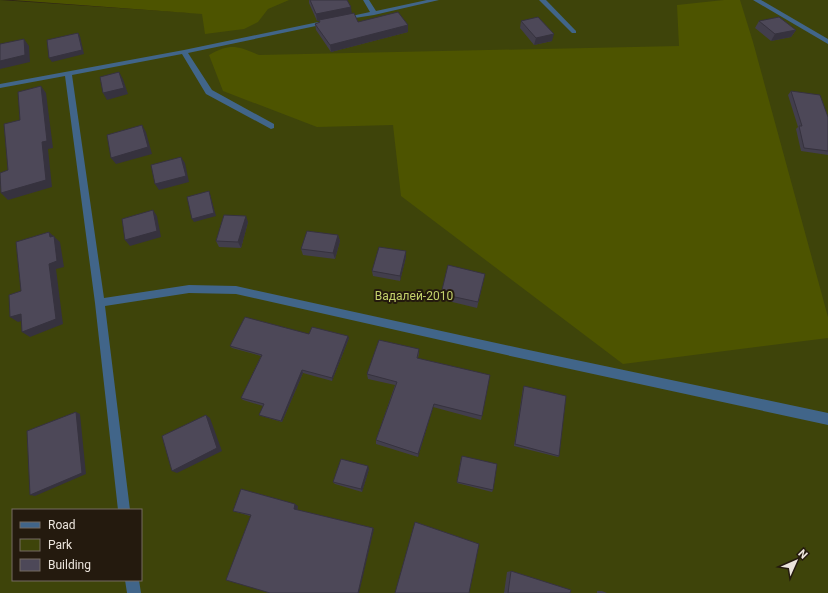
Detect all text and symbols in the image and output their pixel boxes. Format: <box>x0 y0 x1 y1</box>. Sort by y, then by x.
park label: Вадалей-2010 <box>375 289 453 303</box>
legend <box>12 509 142 581</box>
text: Road <box>48 518 76 532</box>
text: Park <box>48 538 73 552</box>
north arrow <box>776 541 816 581</box>
text: N <box>795 547 810 562</box>
text: Building <box>48 558 91 572</box>

